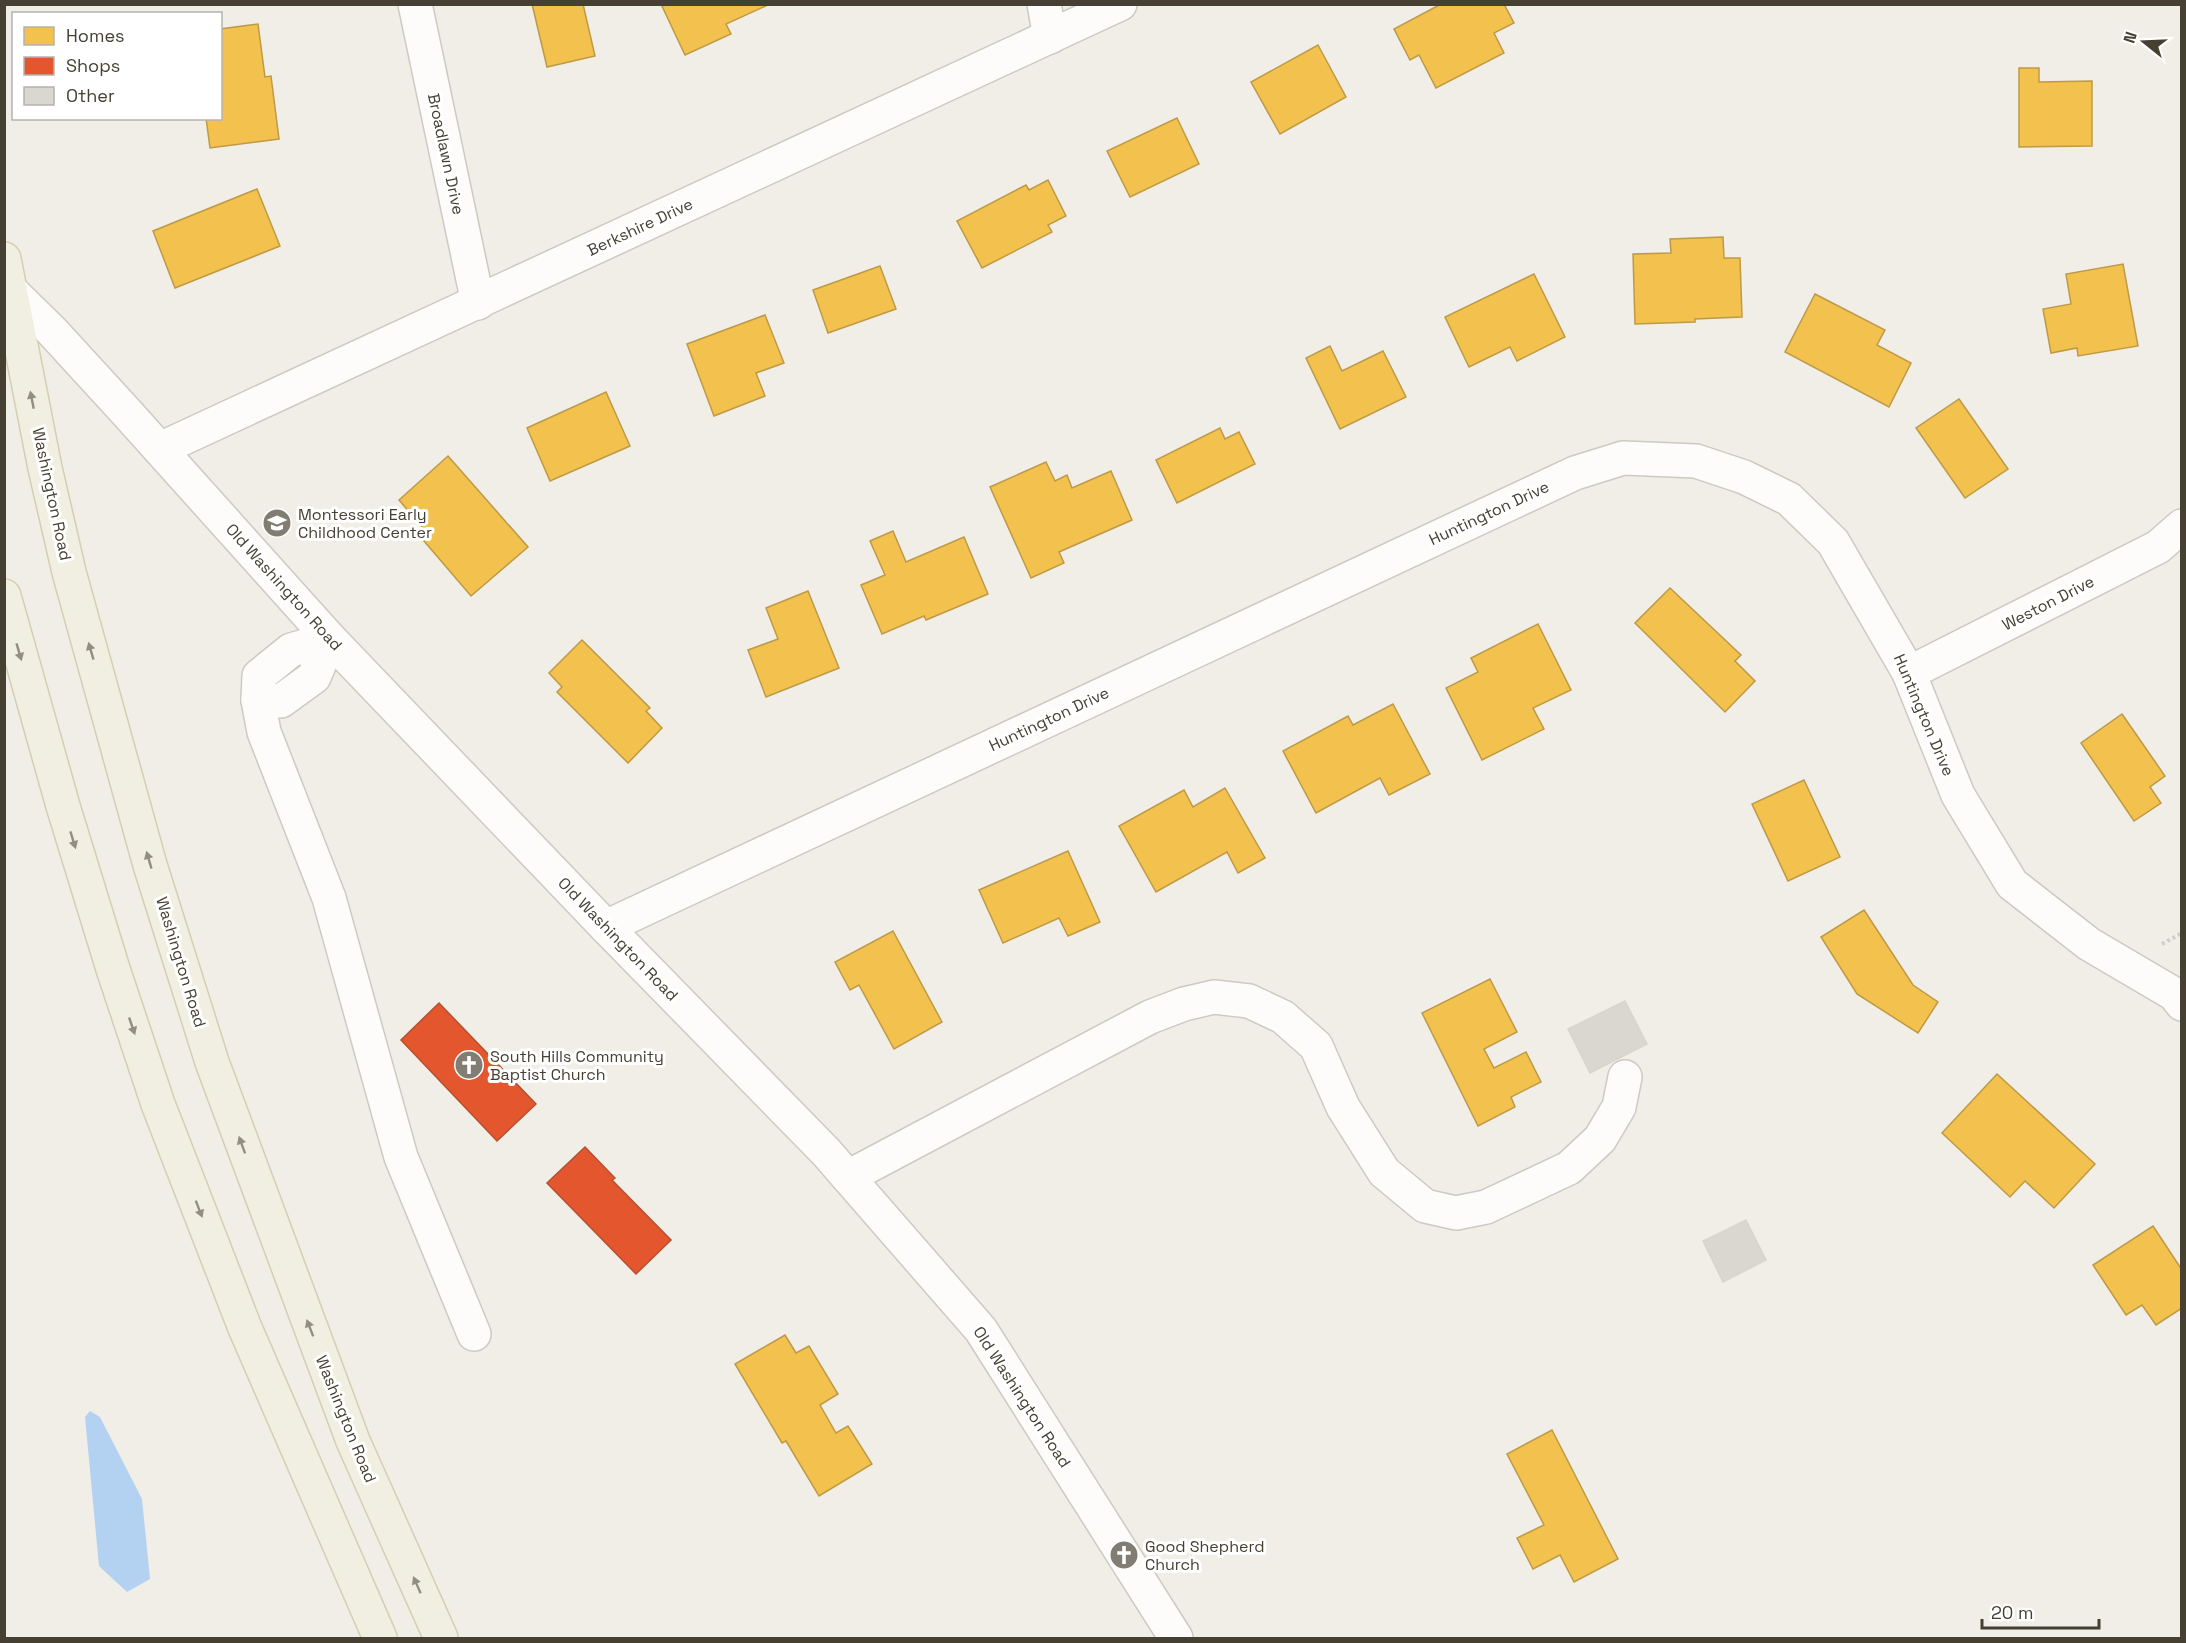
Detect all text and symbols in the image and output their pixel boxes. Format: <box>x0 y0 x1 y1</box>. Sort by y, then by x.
legend <box>12 12 222 120</box>
north arrow <box>2114 12 2174 72</box>
text: Homes <box>66 24 125 47</box>
text: N <box>2119 29 2142 46</box>
text: Shops <box>66 54 120 77</box>
text: Other <box>66 84 115 107</box>
street label: Broadlawn Drive <box>423 91 469 217</box>
street label: Berkshire Drive <box>584 193 696 261</box>
one-way arrow <box>27 391 36 410</box>
street label: Washington Road <box>28 426 76 562</box>
street label: Huntington Drive <box>1425 476 1553 550</box>
place label: Montessori Early Childhood Center <box>298 504 432 543</box>
school or university icon: Montessori Early Childhood Center <box>261 507 293 539</box>
street label: Old Washington Road <box>221 519 347 655</box>
street label: Weston Drive <box>1998 571 2098 635</box>
one-way arrow <box>86 642 95 660</box>
one-way arrow <box>15 643 24 661</box>
street label: Huntington Drive <box>1889 651 1959 779</box>
street label: Huntington Drive <box>985 682 1113 756</box>
one-way arrow <box>69 831 78 849</box>
one-way arrow <box>144 851 153 869</box>
street label: Old Washington Road <box>553 873 683 1005</box>
street label: Washington Road <box>151 894 211 1030</box>
one-way arrow <box>128 1017 137 1035</box>
place label: South Hills Community Baptist Church <box>490 1046 664 1085</box>
church icon: South Hills Community Baptist Church <box>453 1049 485 1081</box>
one-way arrow <box>237 1136 247 1154</box>
one-way arrow <box>195 1200 204 1218</box>
one-way arrow <box>305 1319 315 1337</box>
street label: Old Washington Road <box>968 1322 1076 1472</box>
street label: Washington Road <box>311 1352 381 1486</box>
place label: Good Shepherd Church <box>1145 1536 1264 1575</box>
church icon: Good Shepherd Church <box>1108 1539 1140 1571</box>
one-way arrow <box>412 1576 422 1594</box>
scale bar <box>1982 1592 2099 1630</box>
text: 20 m <box>1991 1601 2034 1624</box>

